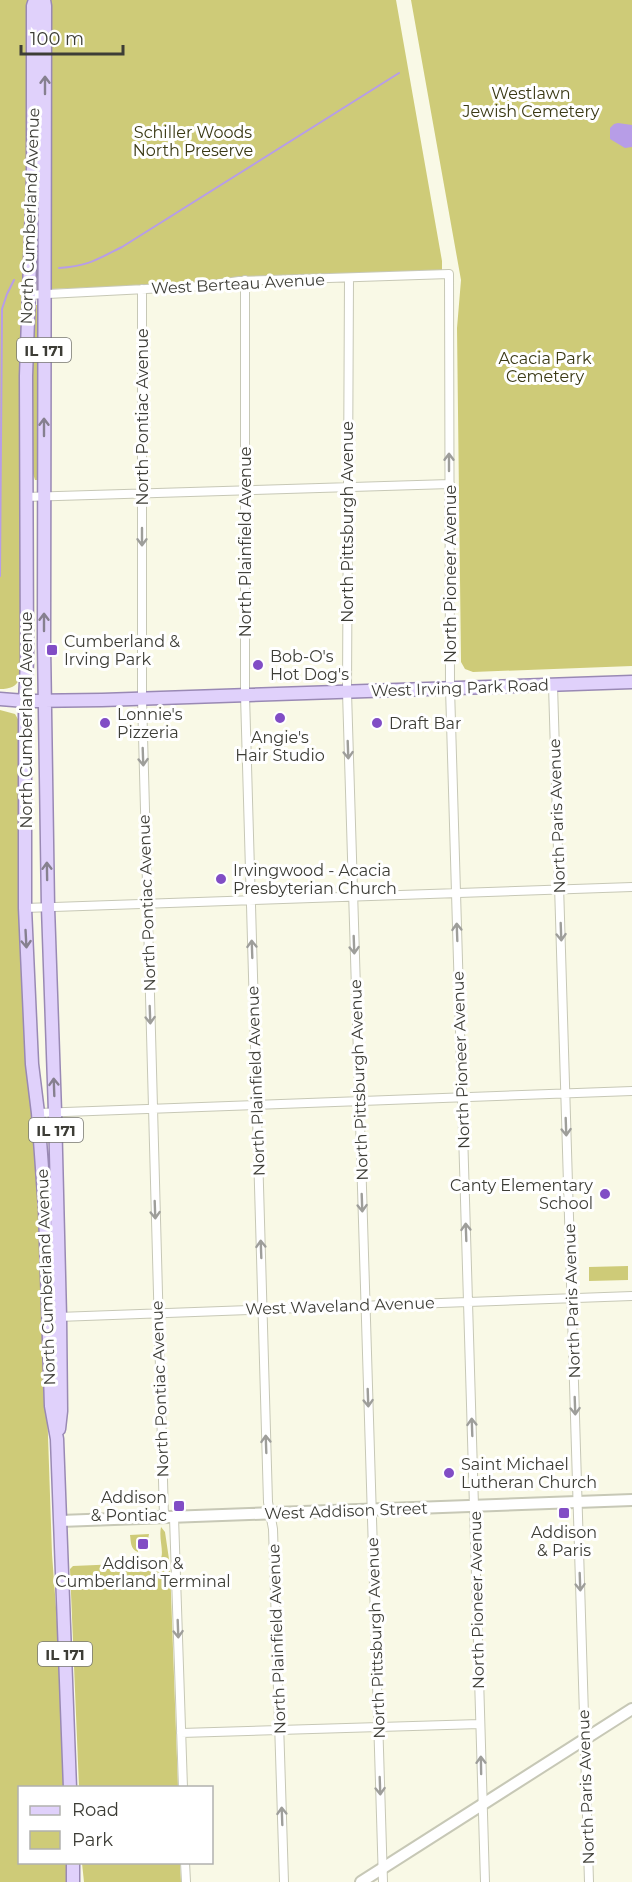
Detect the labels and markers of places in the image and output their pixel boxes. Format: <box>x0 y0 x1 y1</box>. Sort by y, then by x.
place label: Cumberland & Irving Park <box>64 632 180 669</box>
marker: Cumberland & Irving Park <box>45 643 59 657</box>
place label: Bob-O's Hot Dog's <box>270 647 349 684</box>
marker: Bob-O's Hot Dog's <box>251 658 265 672</box>
place label: Lonnie's Pizzeria <box>117 705 183 742</box>
marker: Angie's Hair Studio <box>273 711 287 725</box>
place label: Draft Bar <box>389 714 461 733</box>
marker: Lonnie's Pizzeria <box>98 716 112 730</box>
marker: Draft Bar <box>370 716 384 730</box>
place label: Angie's Hair Studio <box>235 728 325 765</box>
place label: Irvingwood - Acacia Presbyterian Church <box>233 861 397 898</box>
marker: Irvingwood - Acacia Presbyterian Church <box>214 872 228 886</box>
place label: Canty Elementary School <box>450 1176 593 1213</box>
marker: Canty Elementary School <box>598 1187 612 1201</box>
place label: Saint Michael Lutheran Church <box>461 1455 597 1492</box>
marker: Saint Michael Lutheran Church <box>442 1466 456 1480</box>
place label: Addison & Pontiac <box>91 1488 167 1525</box>
marker: Addison & Pontiac <box>172 1499 186 1513</box>
marker: Addison & Paris <box>557 1506 571 1520</box>
place label: Addison & Paris <box>531 1523 597 1560</box>
marker: Addison & Cumberland Terminal <box>136 1537 150 1551</box>
place label: Addison & Cumberland Terminal <box>55 1554 231 1591</box>

